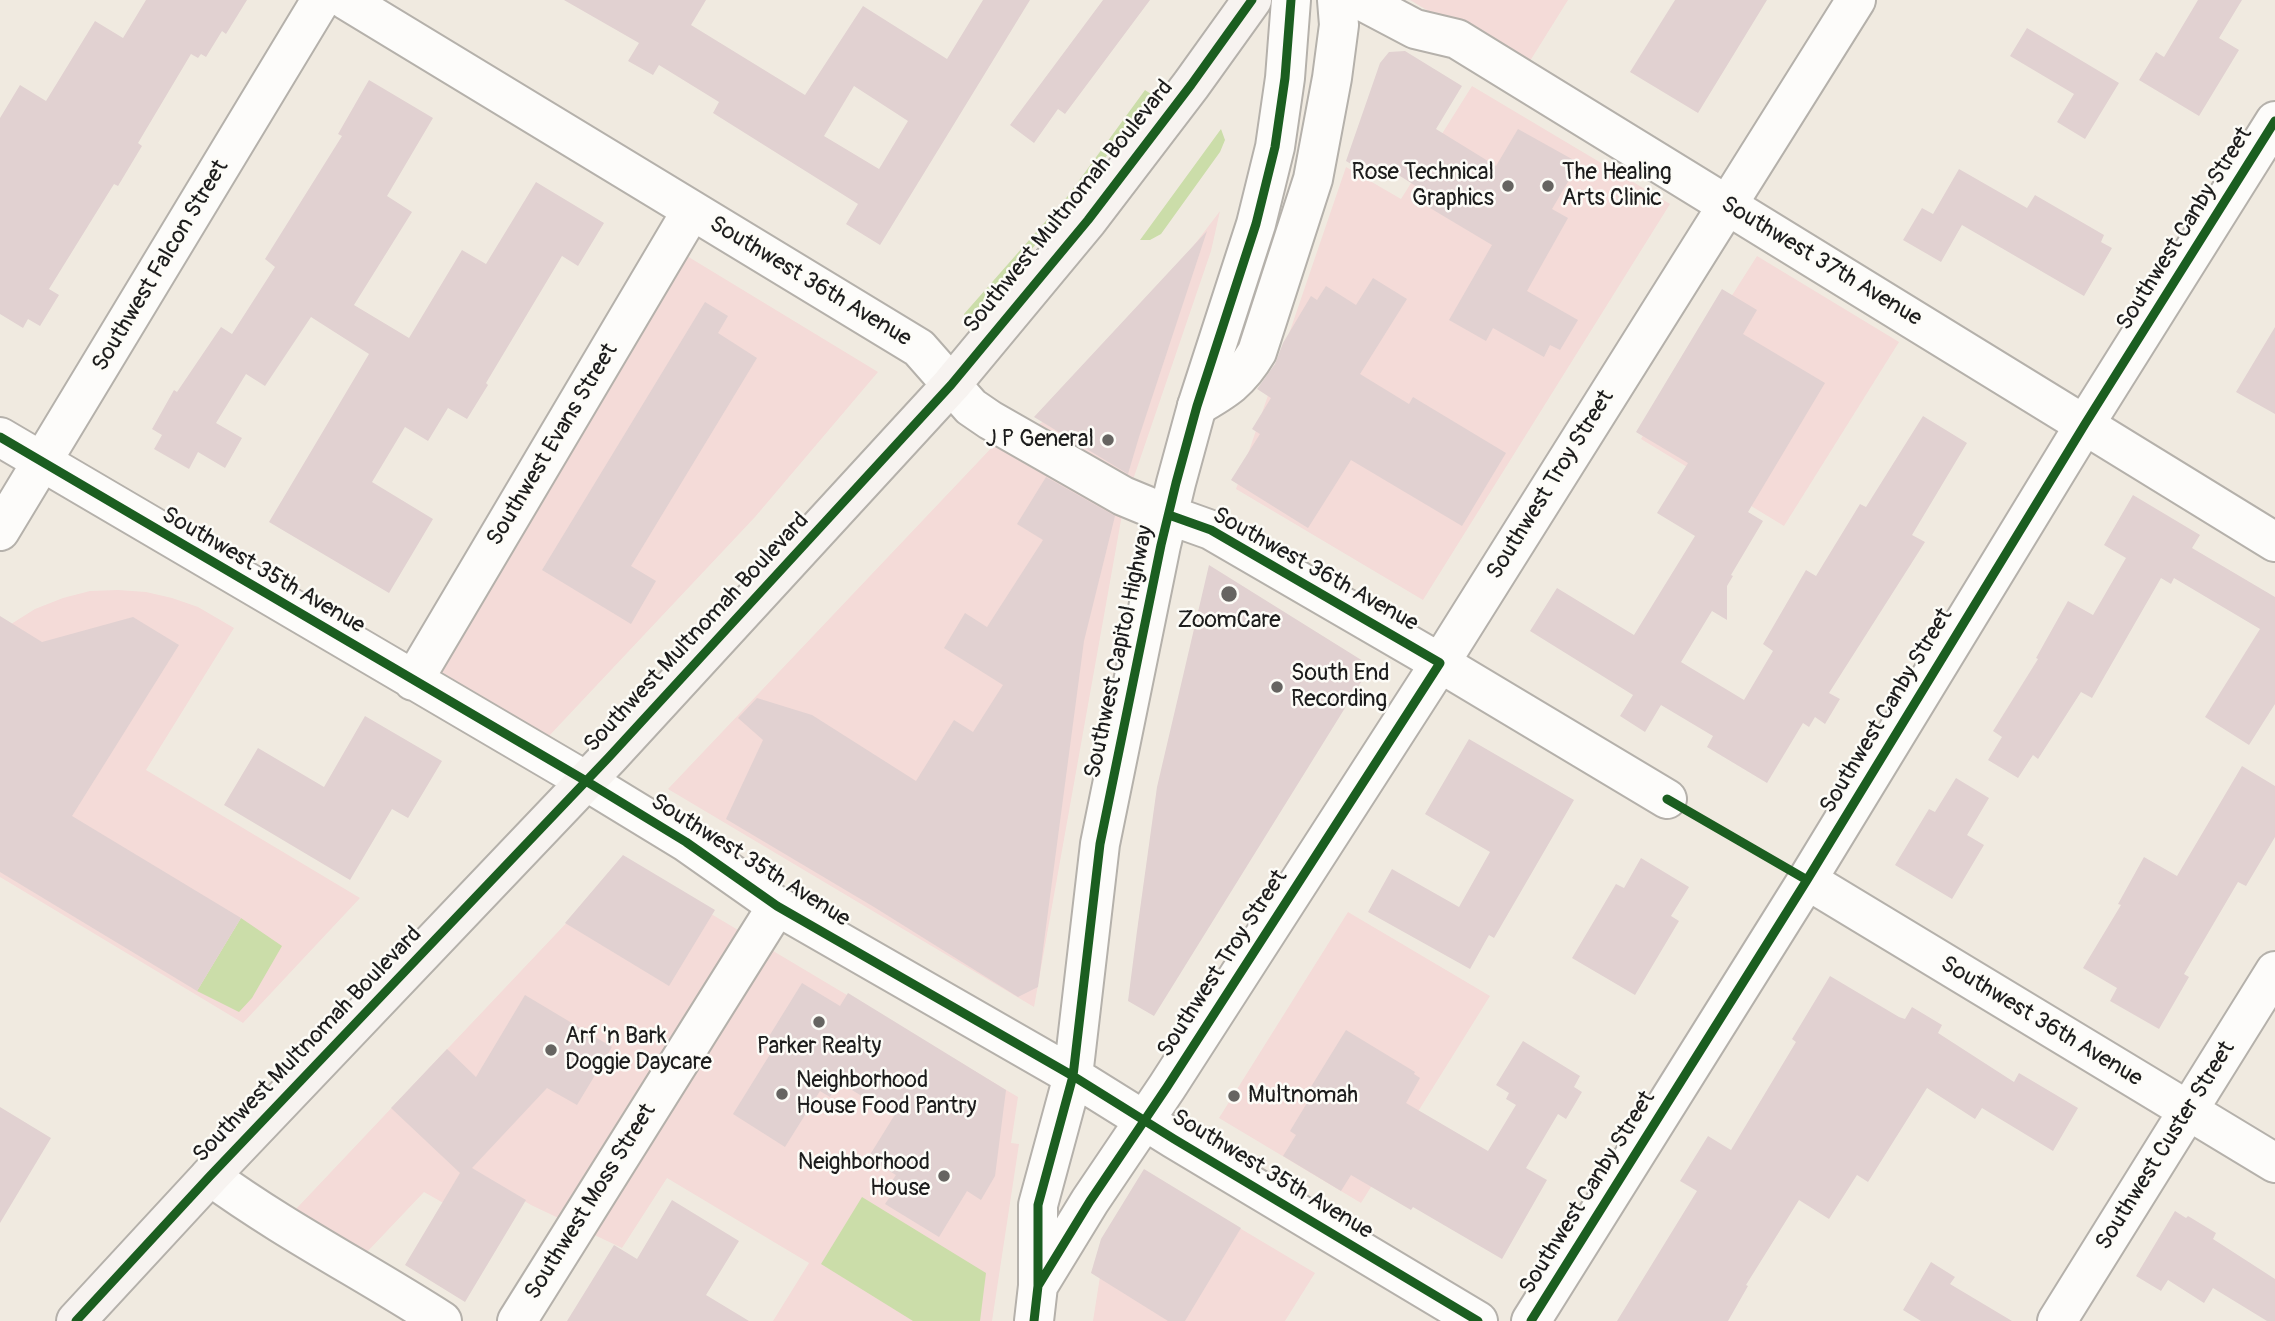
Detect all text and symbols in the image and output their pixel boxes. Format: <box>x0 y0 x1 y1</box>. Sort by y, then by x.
street label: Southwest Multnomah Boulevard <box>958 75 1180 339</box>
street label: Southwest Canby Street <box>2111 122 2259 336</box>
street label: Southwest Falcon Street <box>87 155 235 377</box>
place label: Rose Technical Graphics <box>1352 159 1494 213</box>
place label: The Healing Arts Clinic <box>1562 159 1671 213</box>
marker: Rose Technical Graphics <box>1500 178 1516 194</box>
marker: The Healing Arts Clinic <box>1540 178 1556 194</box>
street label: Southwest 37th Avenue <box>1716 191 1926 333</box>
street label: Southwest 36th Avenue <box>704 211 916 353</box>
street label: Southwest Evans Street <box>482 339 624 551</box>
street label: Southwest Troy Street <box>1481 385 1621 585</box>
place label: J P General <box>985 426 1094 454</box>
marker: J P General <box>1100 432 1116 448</box>
street label: Southwest 35th Avenue <box>157 502 369 640</box>
street label: Southwest 36th Avenue <box>1207 502 1423 638</box>
street label: Southwest Multnomah Boulevard <box>579 507 815 759</box>
street label: Southwest Capitol Highway <box>1080 523 1160 781</box>
marker: ZoomCare <box>1219 584 1239 604</box>
street label: Southwest Canby Street <box>1815 603 1959 819</box>
place label: ZoomCare <box>1177 607 1281 635</box>
place label: South End Recording <box>1291 660 1390 714</box>
marker: South End Recording <box>1269 679 1285 695</box>
street label: Southwest 35th Avenue <box>645 788 855 934</box>
street label: Southwest Troy Street <box>1152 865 1294 1063</box>
street label: Southwest Multnomah Boulevard <box>188 921 428 1169</box>
street label: Southwest 36th Avenue <box>1935 951 2147 1093</box>
marker: Parker Realty <box>811 1014 827 1030</box>
place label: Arf 'n Bark Doggie Daycare <box>565 1023 712 1077</box>
place label: Parker Realty <box>757 1033 881 1061</box>
street label: Southwest Custer Street <box>2090 1036 2242 1256</box>
marker: Arf 'n Bark Doggie Daycare <box>543 1042 559 1058</box>
place label: Neighborhood House Food Pantry <box>796 1067 977 1121</box>
place label: Multnomah <box>1248 1082 1358 1110</box>
marker: Neighborhood House Food Pantry <box>774 1086 790 1102</box>
street label: Southwest Canby Street <box>1514 1086 1662 1300</box>
marker: Multnomah <box>1226 1088 1242 1104</box>
street label: Southwest Moss Street <box>520 1099 662 1305</box>
street label: Southwest 35th Avenue <box>1166 1104 1378 1246</box>
place label: Neighborhood House <box>798 1149 930 1203</box>
marker: Neighborhood House <box>936 1168 952 1184</box>

